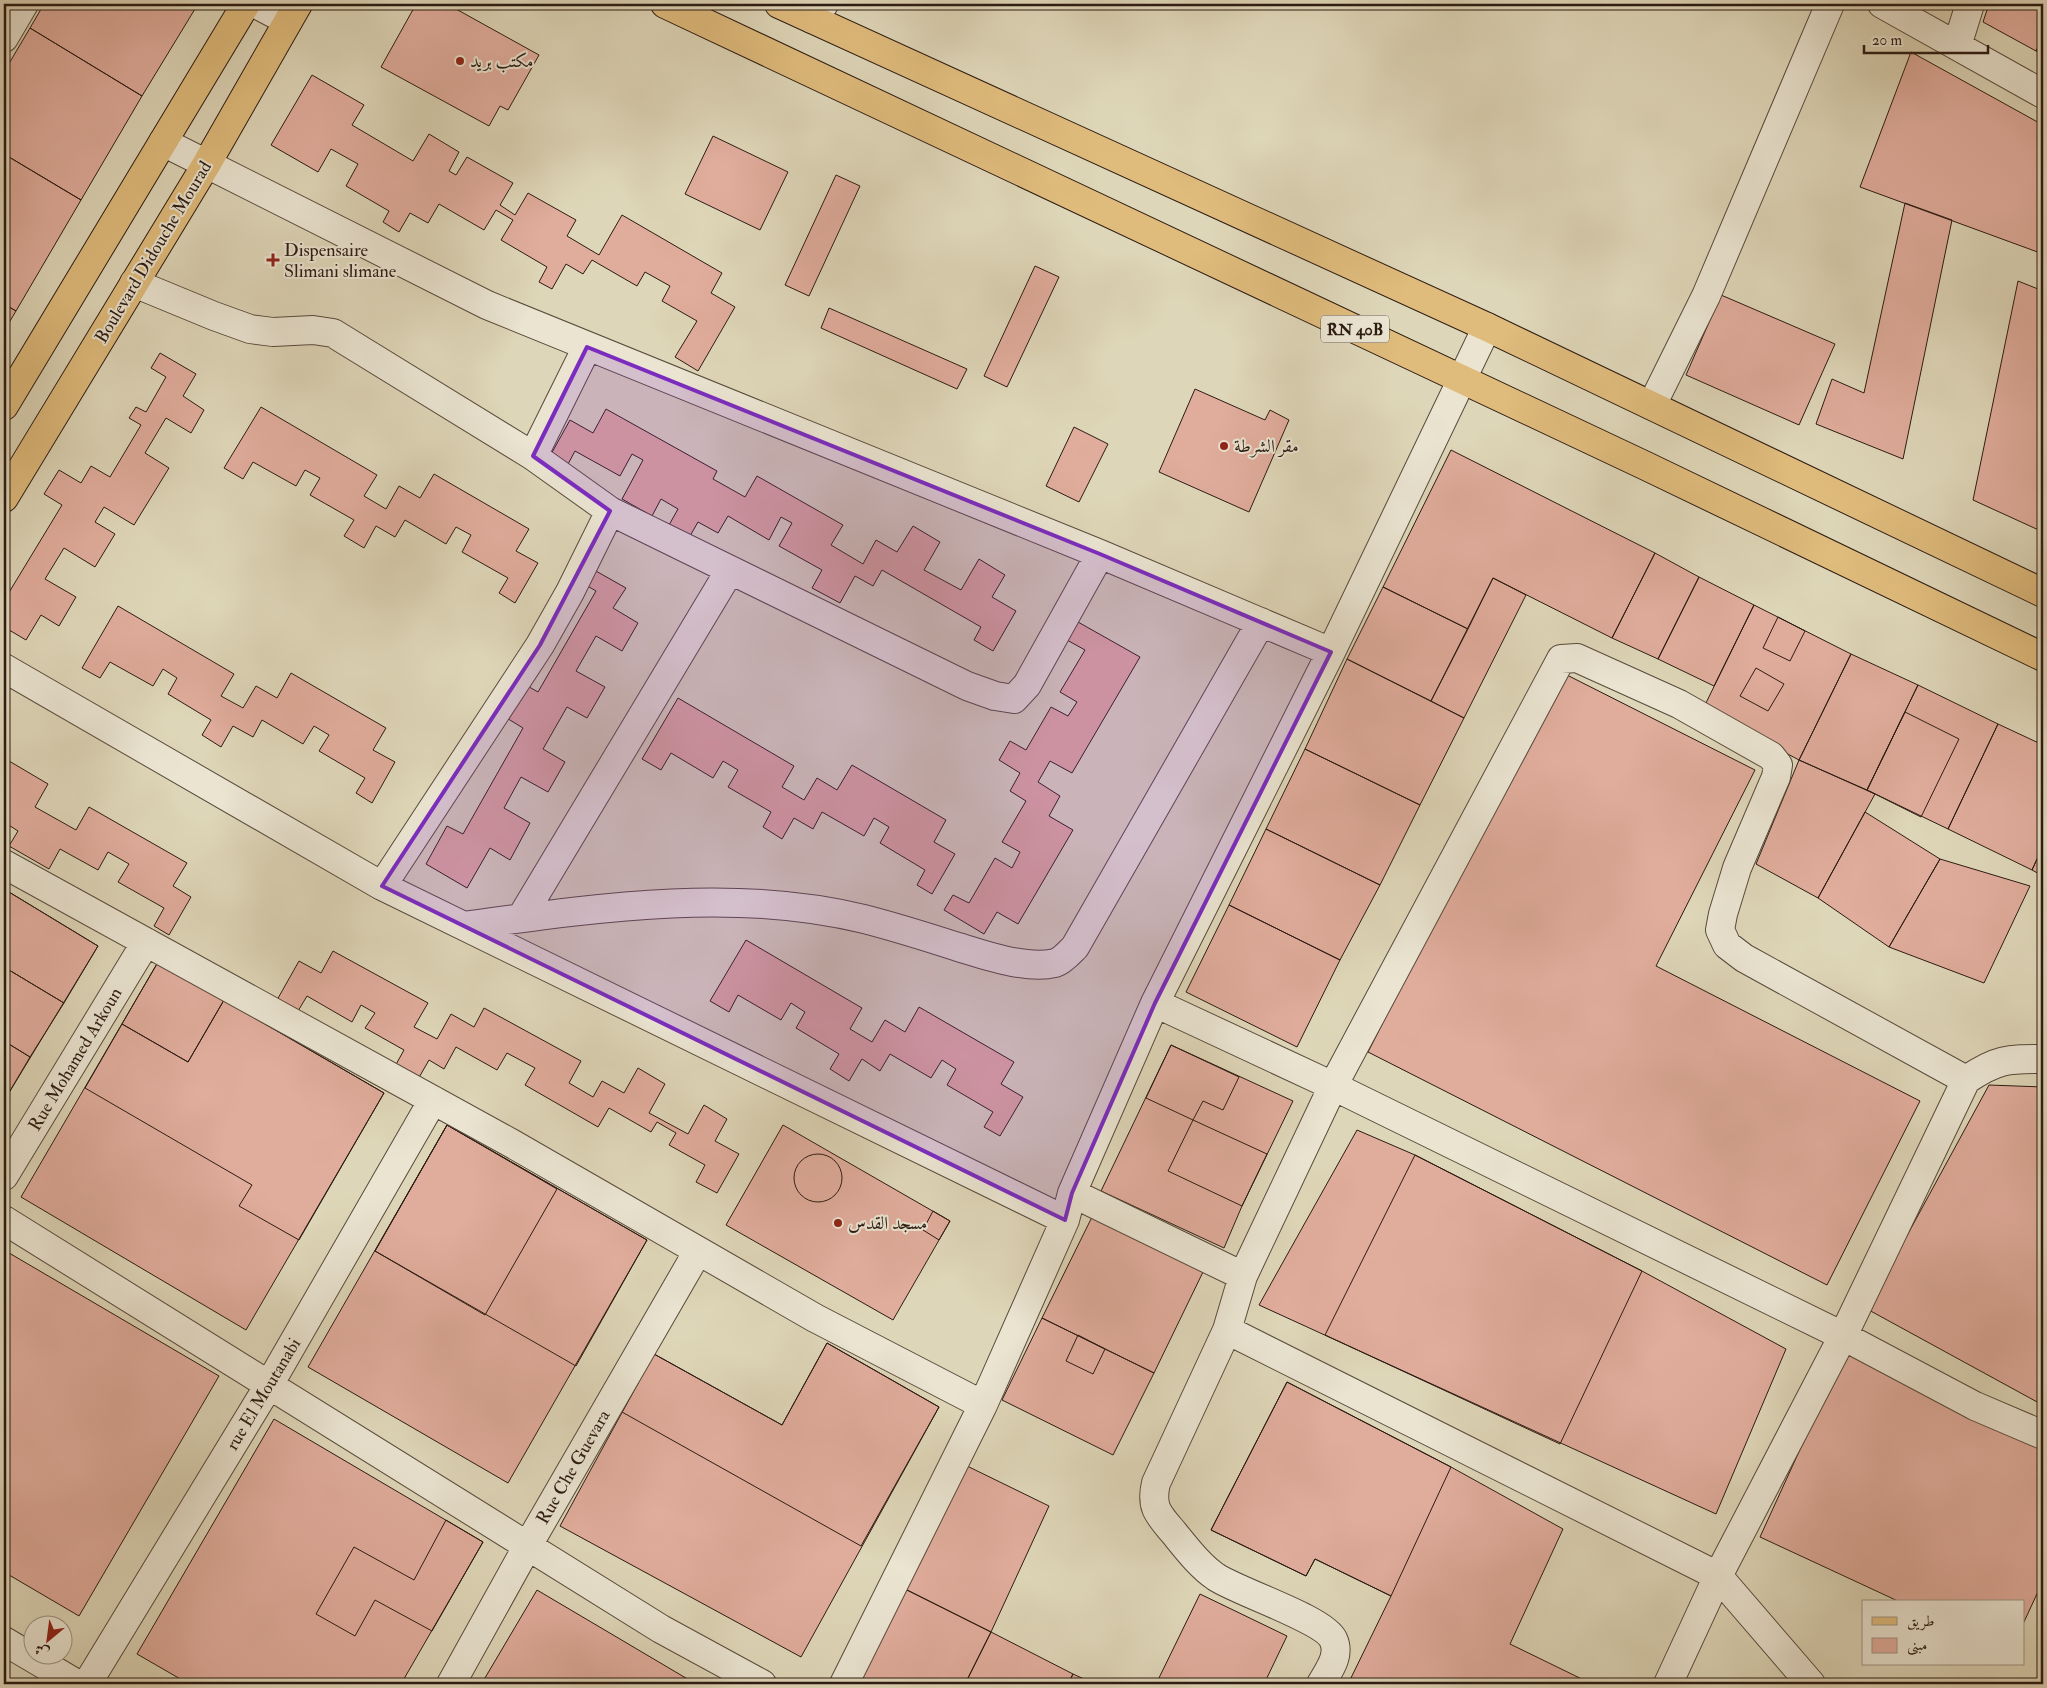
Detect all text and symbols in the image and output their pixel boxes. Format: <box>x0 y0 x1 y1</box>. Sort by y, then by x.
scale bar <box>1864 22 1988 54</box>
text: 20 m <box>1872 31 1902 50</box>
place label: مكتب بريد <box>470 50 533 73</box>
marker: مكتب بريد <box>454 55 466 67</box>
street label: Boulevard Didouche Mourad <box>90 157 217 347</box>
place label: Dispensaire Slimani slimane <box>284 239 397 283</box>
marker: Dispensaire Slimani slimane <box>266 253 280 267</box>
road number: RN 40B <box>1321 316 1389 342</box>
place label: مقر الشرطة <box>1234 435 1299 458</box>
marker: مقر الشرطة <box>1218 440 1230 452</box>
street label: Rue Mohamed Arkoun <box>23 983 127 1135</box>
place label: مسجد القدس <box>848 1212 927 1235</box>
marker: مسجد القدس <box>832 1217 844 1229</box>
street label: rue El Moutanabi <box>221 1334 306 1455</box>
street label: Rue Che Guevara <box>531 1405 616 1529</box>
legend <box>1862 1600 2024 1666</box>
text: طريق <box>1907 1612 1934 1631</box>
north arrow <box>22 1616 72 1666</box>
text: مبنى <box>1907 1636 1927 1656</box>
text: ش <box>32 1640 52 1662</box>

